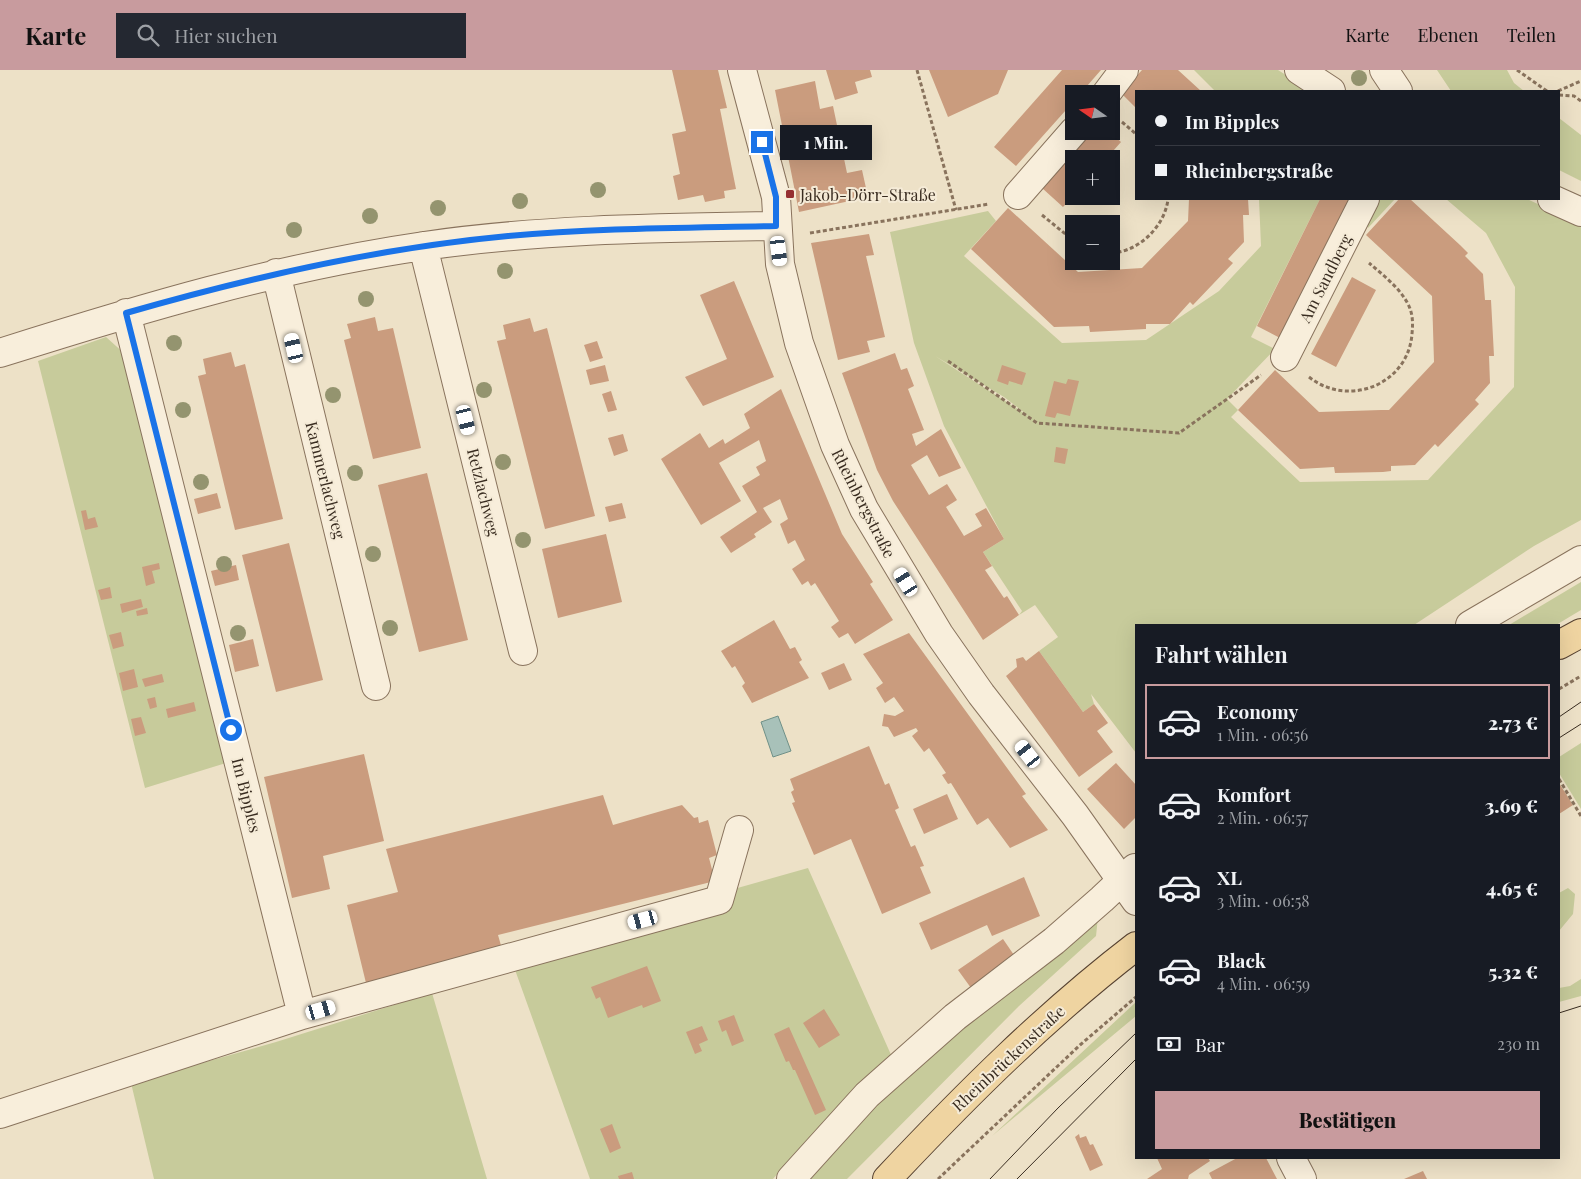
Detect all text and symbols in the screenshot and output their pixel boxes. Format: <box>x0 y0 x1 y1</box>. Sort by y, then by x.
search box <box>116 13 466 58</box>
text: Karte <box>25 19 86 51</box>
icon: search <box>134 21 162 49</box>
text: Hier suchen <box>174 22 277 48</box>
text: Karte <box>1345 23 1390 47</box>
text: Ebenen <box>1418 23 1478 47</box>
text: Teilen <box>1506 23 1556 47</box>
north arrow <box>1065 85 1120 140</box>
map controls <box>1065 85 1120 270</box>
text: Im Bipples <box>1185 108 1279 134</box>
callout: 1 Min. <box>780 124 872 160</box>
route end <box>751 131 773 153</box>
text: 1 Min. <box>804 132 848 153</box>
button: + <box>1065 150 1120 205</box>
text: Rheinbergstraße <box>1185 157 1333 183</box>
place label: Jakob-Dörr-Straße <box>799 184 936 205</box>
marker: Jakob-Dörr-Straße <box>784 188 796 200</box>
button: − <box>1065 215 1120 270</box>
street label: Am Sandberg <box>1293 230 1356 327</box>
car <box>769 235 788 267</box>
car <box>283 332 304 364</box>
car <box>455 404 476 436</box>
street label: Kammerlachweg <box>301 419 351 541</box>
street label: Rheinbergstraße <box>827 445 901 561</box>
street label: Retzlachweg <box>463 446 505 539</box>
car <box>891 565 920 599</box>
text: Fahrt wählen <box>1155 639 1288 669</box>
text: Economy <box>1217 698 1298 724</box>
icon: car <box>1157 699 1202 744</box>
text: 2.73 € <box>1488 709 1538 735</box>
route start <box>220 719 242 741</box>
text: 1 Min. · 06:56 <box>1217 724 1308 745</box>
car <box>1012 738 1043 770</box>
street label: Im Bipples <box>228 755 266 835</box>
text: Komfort <box>1217 781 1291 807</box>
icon: car <box>1157 782 1202 827</box>
text: 3.69 € <box>1485 792 1538 818</box>
text: 2 Min. · 06:57 <box>1217 807 1308 828</box>
text: XL <box>1217 864 1242 890</box>
icon: car <box>1157 865 1202 910</box>
text: 4.65 € <box>1486 875 1538 901</box>
text: 3 Min. · 06:58 <box>1217 890 1310 911</box>
car <box>626 909 659 931</box>
text: Black <box>1217 947 1266 973</box>
icon: car <box>1157 948 1202 993</box>
text: 5.32 € <box>1488 958 1538 984</box>
text: 4 Min. · 06:59 <box>1217 973 1310 994</box>
car <box>304 999 337 1021</box>
street label: Rheinbrückenstraße <box>947 1000 1069 1116</box>
icon: cash <box>1155 1030 1183 1058</box>
text: Bar <box>1195 1031 1225 1057</box>
text: 230 m <box>1497 1033 1540 1054</box>
button: Bestätigen <box>1155 1091 1540 1149</box>

